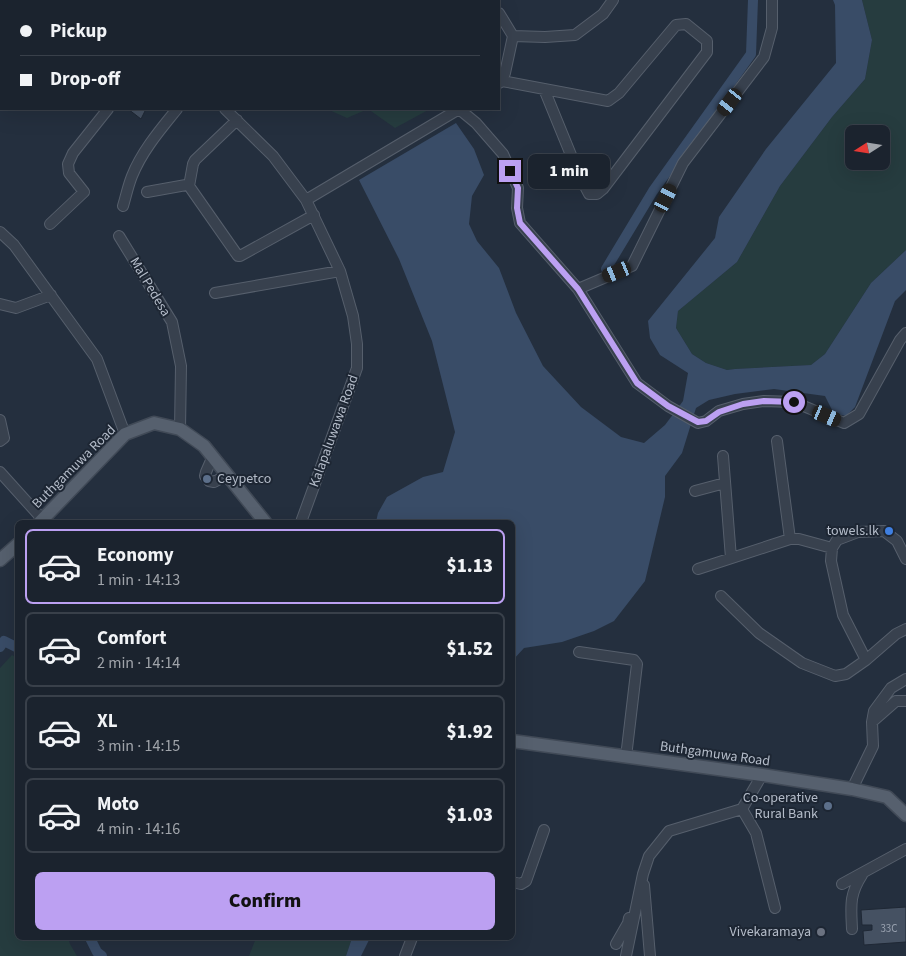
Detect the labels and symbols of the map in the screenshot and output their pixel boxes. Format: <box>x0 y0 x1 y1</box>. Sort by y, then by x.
car <box>714 86 745 118</box>
north arrow <box>845 125 890 170</box>
callout: 1 min <box>528 154 610 188</box>
route end <box>499 160 521 182</box>
car <box>652 181 679 215</box>
street label: Mal Pedesa <box>124 254 176 320</box>
car <box>600 259 633 285</box>
street label: Kalapaluwawa Road <box>304 372 364 490</box>
route start <box>783 391 805 413</box>
car <box>810 403 843 429</box>
street label: Buthgamuwa Road <box>28 421 120 513</box>
place label: Ceypetco <box>217 469 271 489</box>
marker: Ceypetco <box>201 473 213 485</box>
place label: towels.lk <box>827 521 879 541</box>
marker: towels.lk <box>883 525 895 537</box>
street label: Buthgamuwa Road <box>659 736 771 772</box>
place label: Co-operative Rural Bank <box>743 788 818 824</box>
marker: Co-operative Rural Bank <box>822 800 834 812</box>
house number: 33C <box>880 921 898 936</box>
place label: Vivekaramaya <box>730 922 811 942</box>
marker: Vivekaramaya <box>815 926 827 938</box>

